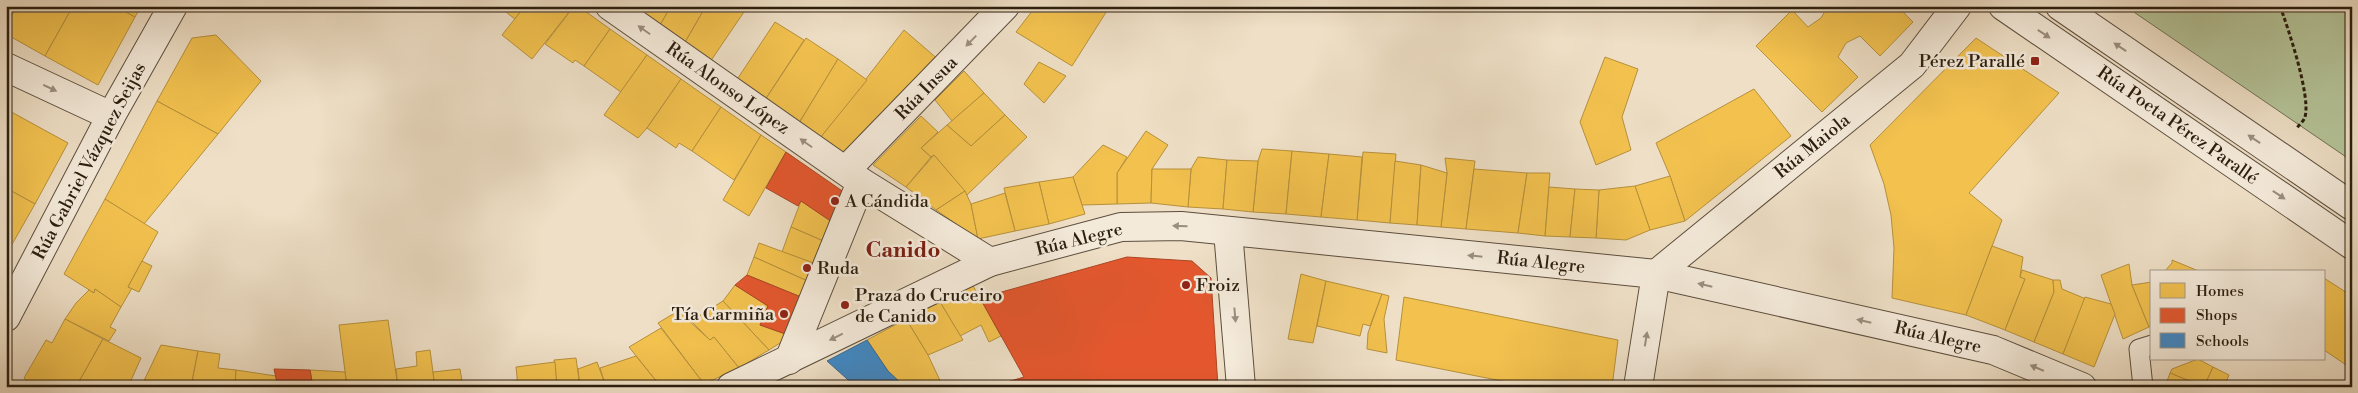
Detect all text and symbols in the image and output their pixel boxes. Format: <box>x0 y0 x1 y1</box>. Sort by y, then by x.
one-way arrow <box>637 25 651 35</box>
one-way arrow <box>2037 29 2050 39</box>
one-way arrow <box>966 35 978 47</box>
street label: Rúa Alonso López <box>661 37 794 140</box>
one-way arrow <box>2113 42 2126 52</box>
place label: Pérez Parallé <box>1919 50 2025 73</box>
street label: Rúa Insua <box>890 51 963 125</box>
marker: Pérez Parallé <box>2029 55 2041 67</box>
street label: Rúa Gabriel Vázquez Seijas <box>28 59 151 264</box>
street label: Rúa Poeta Pérez Parallé <box>2093 61 2263 190</box>
one-way arrow <box>43 84 57 92</box>
street label: Rúa Maiola <box>1770 108 1856 184</box>
one-way arrow <box>2247 134 2261 144</box>
one-way arrow <box>799 138 813 148</box>
place label: A Cándida <box>844 190 930 213</box>
one-way arrow <box>2272 190 2286 200</box>
marker: A Cándida <box>829 195 841 207</box>
street label: Rúa Alegre <box>1033 218 1125 261</box>
one-way arrow <box>1172 222 1188 230</box>
district label: Canido <box>866 237 940 264</box>
street label: Rúa Alegre <box>1496 246 1586 279</box>
one-way arrow <box>1466 252 1482 260</box>
place label: Ruda <box>817 257 860 280</box>
marker: Ruda <box>801 262 813 274</box>
legend <box>2150 270 2326 360</box>
place label: Froiz <box>1196 274 1240 297</box>
marker: Froiz <box>1180 279 1192 291</box>
one-way arrow <box>1698 281 1713 289</box>
text: Homes <box>2196 282 2244 301</box>
place label: Praza do Cruceiro de Canido <box>855 284 1002 328</box>
marker: Praza do Cruceiro de Canido <box>839 299 851 311</box>
place label: Tía Carmiña <box>672 303 775 326</box>
text: Shops <box>2196 306 2237 325</box>
one-way arrow <box>1231 307 1239 323</box>
marker: Tía Carmiña <box>778 308 790 320</box>
street label: Rúa Alegre <box>1892 316 1984 359</box>
one-way arrow <box>1856 317 1871 325</box>
one-way arrow <box>1642 330 1650 346</box>
text: Schools <box>2196 332 2249 351</box>
one-way arrow <box>829 333 843 341</box>
one-way arrow <box>2029 364 2044 372</box>

